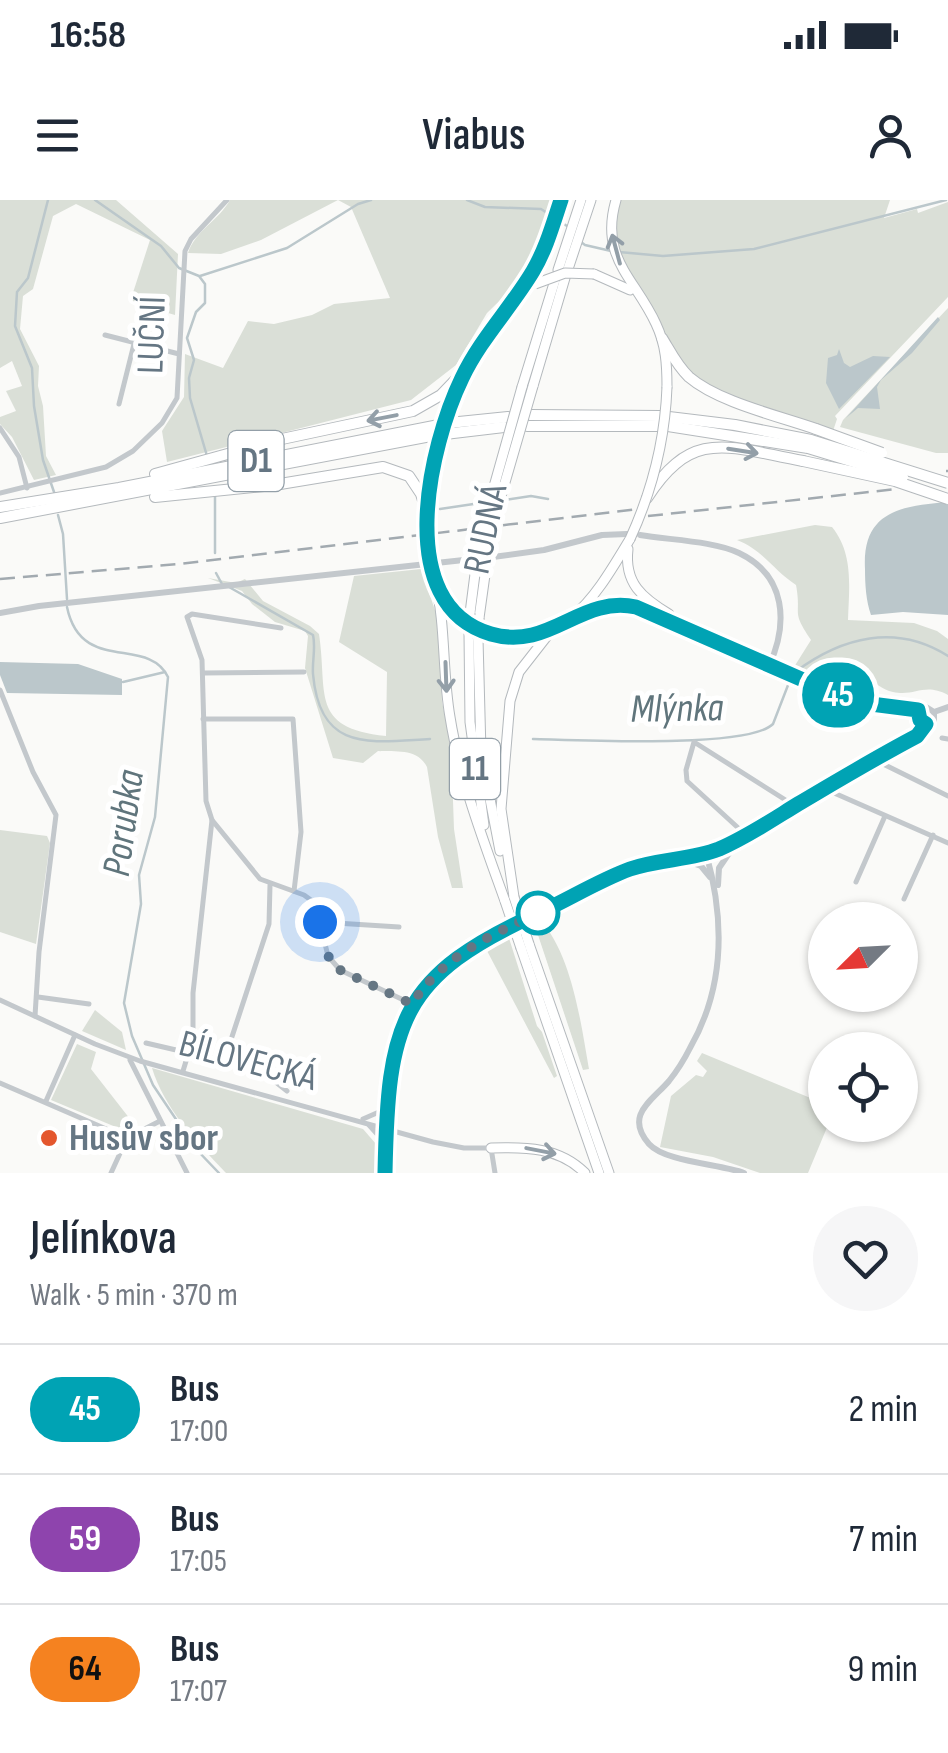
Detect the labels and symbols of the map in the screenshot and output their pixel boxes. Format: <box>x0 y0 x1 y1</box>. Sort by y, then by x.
one-way arrow <box>605 234 624 266</box>
street label: LUČNÍ <box>128 295 176 375</box>
one-way arrow <box>366 410 398 429</box>
road number: D1 <box>228 431 284 491</box>
one-way arrow <box>727 442 759 461</box>
street label: RUDNÁ <box>455 479 518 578</box>
one-way arrow <box>437 660 456 692</box>
line badge: 45 <box>793 662 883 728</box>
water label: Mlýnka <box>630 684 724 734</box>
road number: 11 <box>450 739 500 799</box>
water label: Porubka <box>93 767 155 879</box>
unlabelled marker <box>517 892 559 934</box>
your location <box>295 897 345 947</box>
north arrow <box>808 902 918 1012</box>
street label: BÍLOVECKÁ <box>174 1021 322 1101</box>
place label: Husův sbor <box>69 1116 219 1161</box>
marker: Husův sbor <box>38 1127 60 1149</box>
one-way arrow <box>524 1142 556 1161</box>

